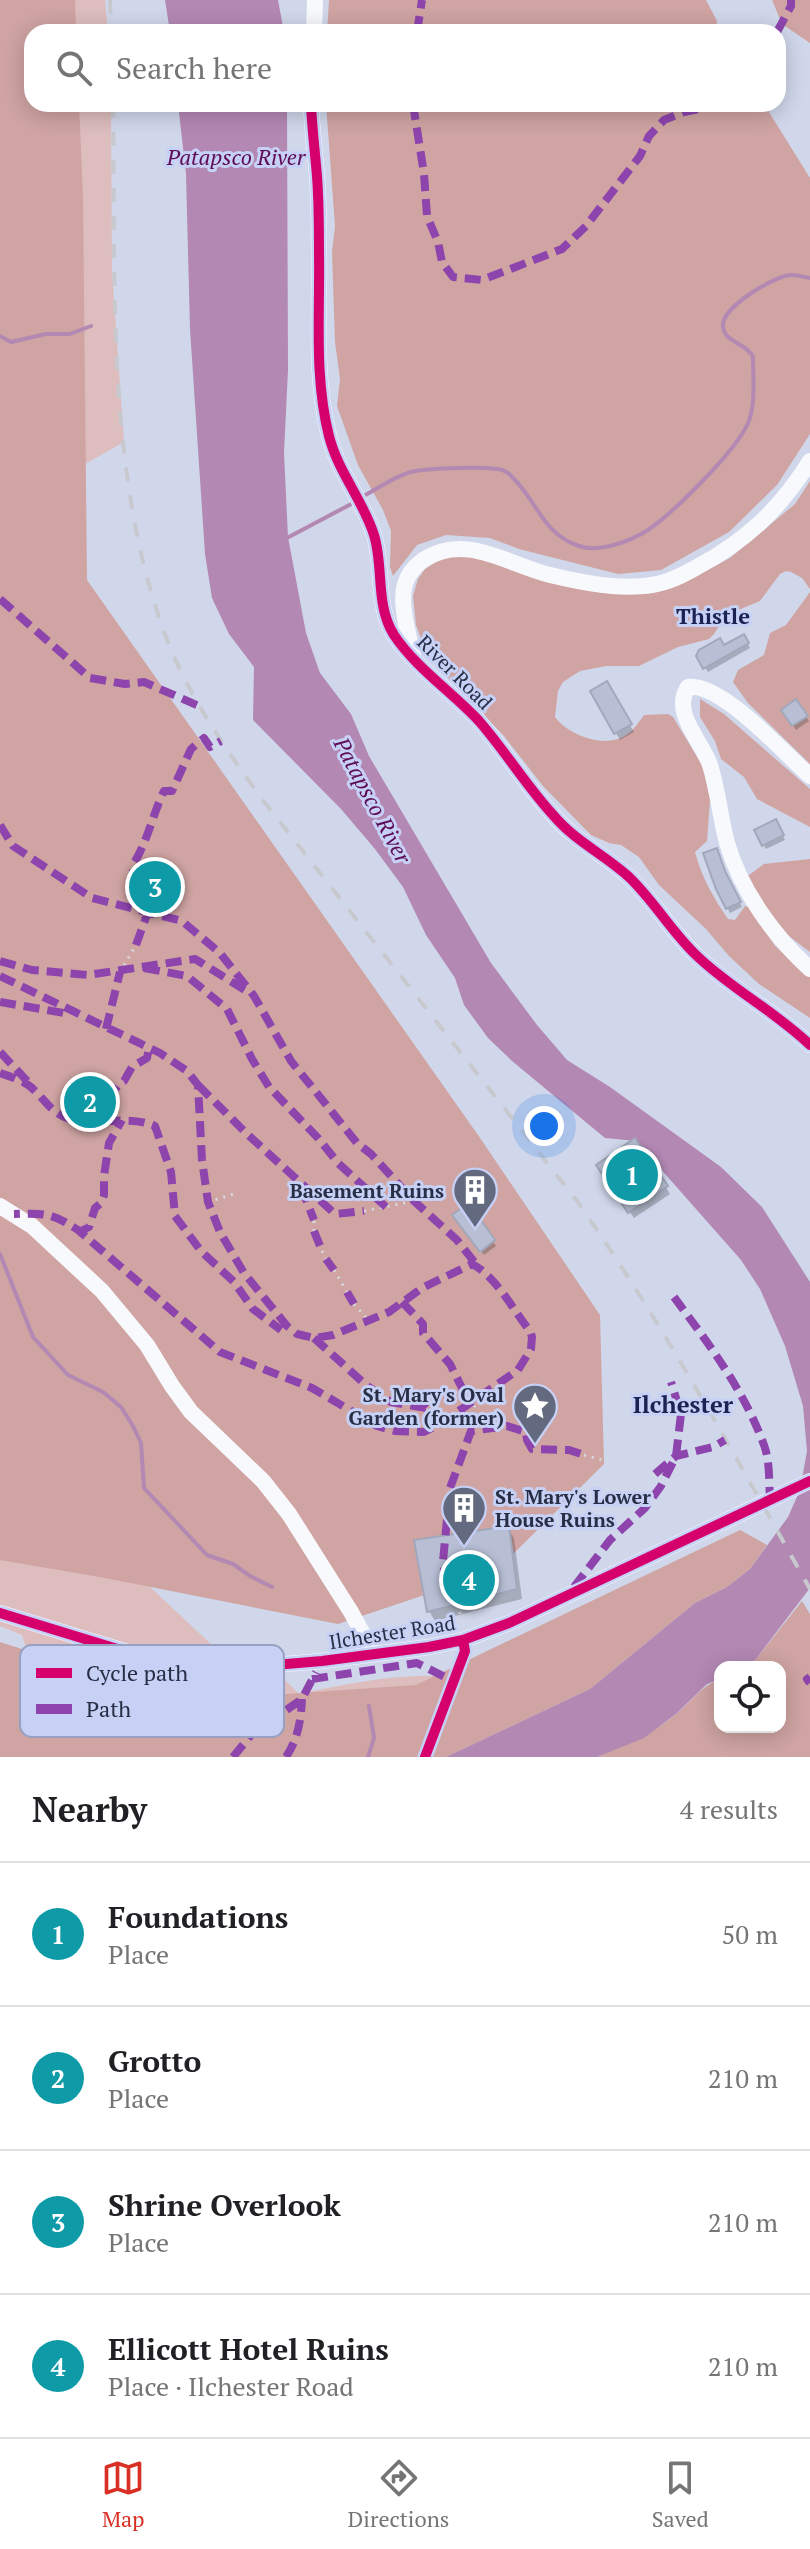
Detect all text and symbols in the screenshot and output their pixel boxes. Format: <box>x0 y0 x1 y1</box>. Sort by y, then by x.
search box <box>24 24 786 112</box>
icon: search <box>52 46 96 90</box>
text: Search here <box>116 48 272 88</box>
water label: Patapsco River <box>166 142 307 171</box>
district label: Thistle <box>676 601 750 630</box>
street label: River Road <box>412 629 498 715</box>
water label: Patapsco River <box>327 731 419 869</box>
pin: 3 <box>129 857 181 917</box>
pin: 2 <box>64 1072 116 1132</box>
your location <box>524 1106 564 1146</box>
pin: 1 <box>606 1145 658 1205</box>
building icon: Basement Ruins <box>451 1166 499 1229</box>
place label: Basement Ruins <box>290 1177 444 1204</box>
place label: St. Mary's Oval Garden (former) <box>349 1381 504 1431</box>
place icon: St. Mary's Oval Garden (former) <box>511 1382 559 1445</box>
district label: Ilchester <box>633 1388 734 1420</box>
place label: St. Mary's Lower House Ruins <box>495 1483 651 1533</box>
building icon: St. Mary's Lower House Ruins <box>440 1484 488 1547</box>
pin: 4 <box>443 1550 495 1610</box>
street label: Ilchester Road <box>327 1609 457 1655</box>
legend <box>20 1645 284 1737</box>
text: Cycle path <box>86 1658 188 1687</box>
map controls <box>714 1661 786 1733</box>
button: locate <box>714 1661 786 1733</box>
text: Path <box>86 1694 131 1723</box>
text: Nearby <box>32 1787 147 1832</box>
text: 4 results <box>680 1792 778 1826</box>
text: Foundations <box>108 1897 288 1937</box>
text: 1 <box>51 1917 65 1951</box>
text: 50 m <box>722 1917 778 1951</box>
text: Place <box>108 1937 169 1971</box>
text: Grotto <box>108 2041 201 2081</box>
text: 2 <box>51 2061 65 2095</box>
text: 210 m <box>708 2061 778 2095</box>
text: Place <box>108 2081 169 2115</box>
text: Shrine Overlook <box>108 2185 341 2225</box>
text: 3 <box>51 2205 65 2239</box>
text: 210 m <box>708 2205 778 2239</box>
text: Place <box>108 2225 169 2259</box>
text: Ellicott Hotel Ruins <box>108 2329 389 2369</box>
text: 4 <box>51 2349 65 2383</box>
text: 210 m <box>708 2349 778 2383</box>
text: Place · Ilchester Road <box>108 2369 354 2403</box>
tab: Map <box>101 2456 145 2533</box>
tab: Directions <box>348 2456 449 2533</box>
tab: Saved <box>652 2456 709 2533</box>

